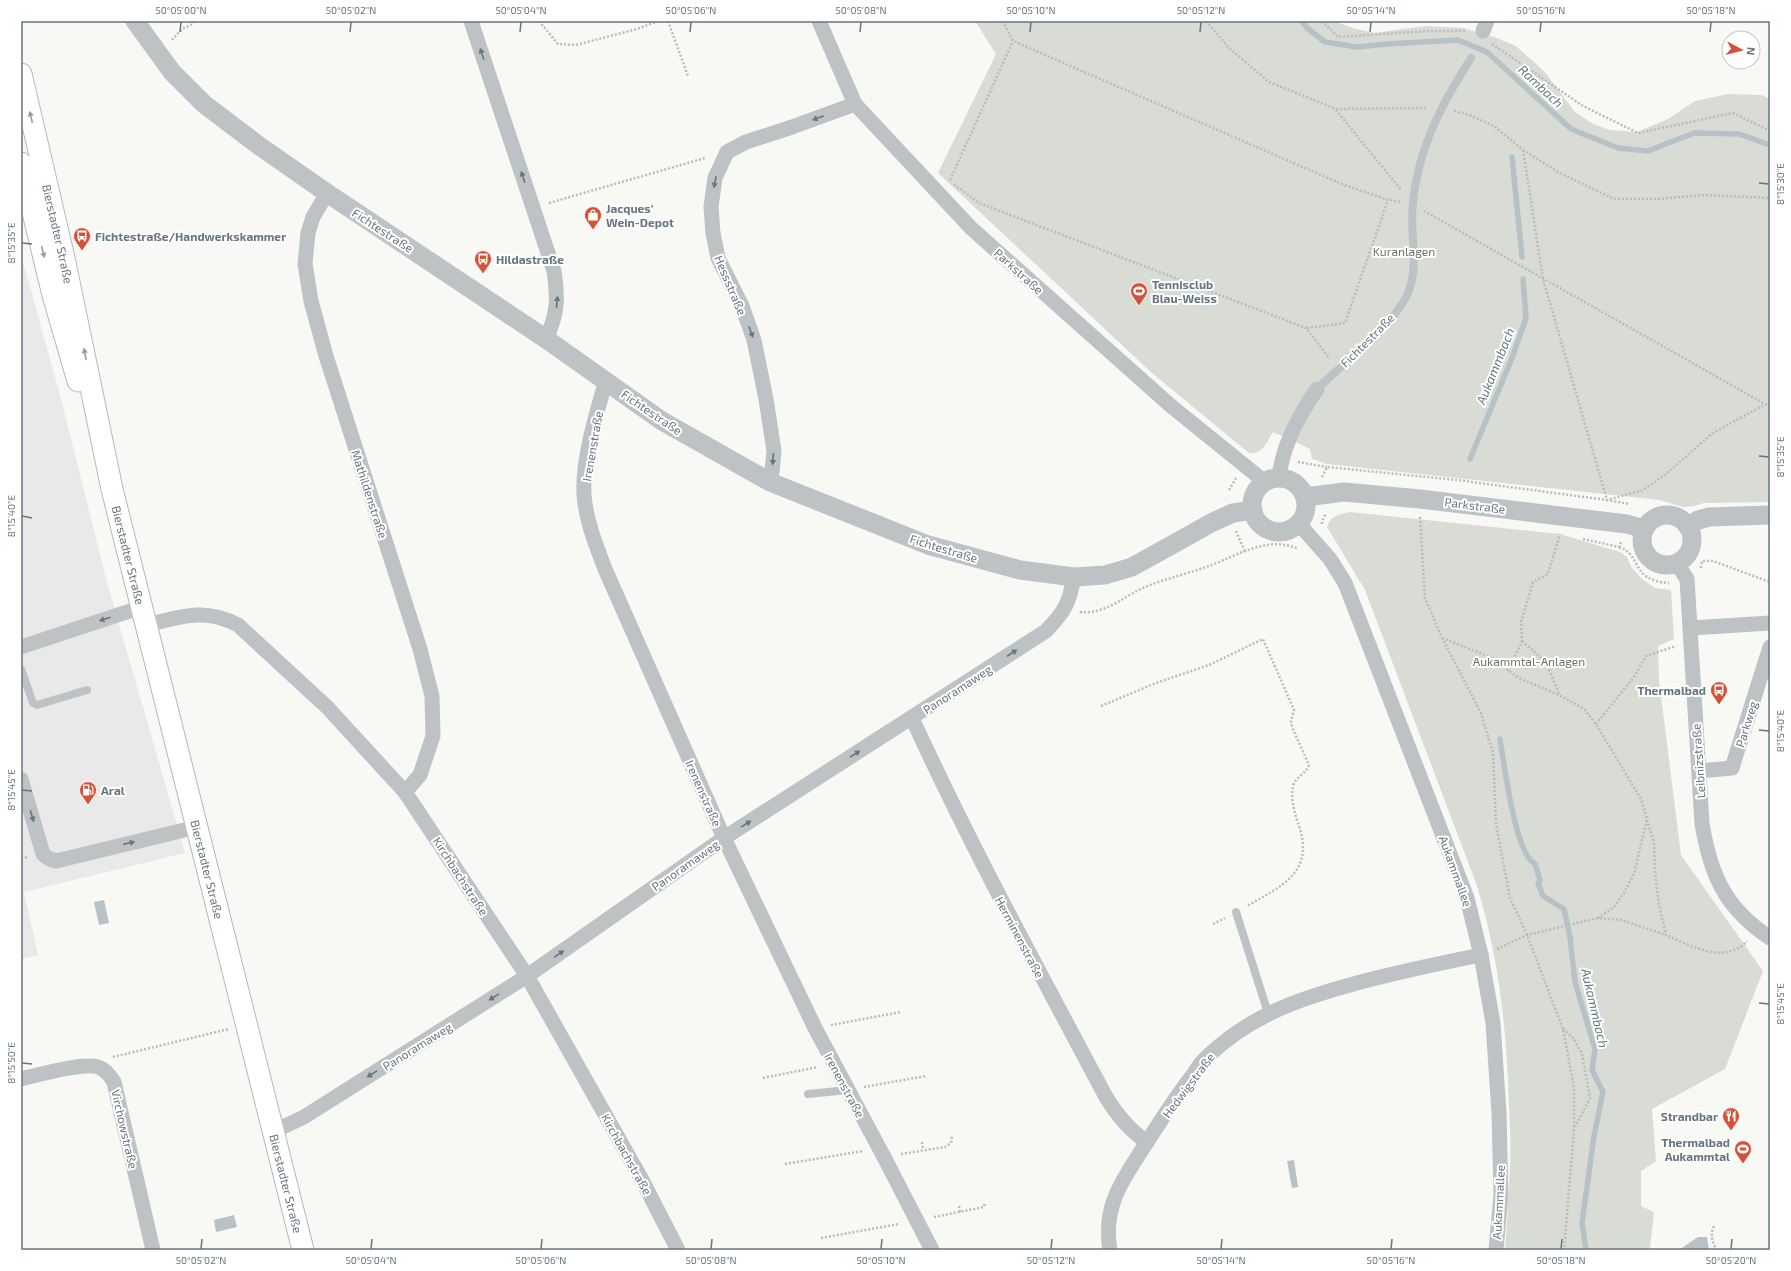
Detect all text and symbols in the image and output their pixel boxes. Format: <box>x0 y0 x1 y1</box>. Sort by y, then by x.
text: 50°05'00"N <box>155 4 207 16</box>
text: 50°05'02"N <box>326 4 376 16</box>
text: 50°05'04"N <box>495 4 547 16</box>
text: 50°05'06"N <box>666 4 716 16</box>
text: 50°05'08"N <box>835 4 887 16</box>
text: 50°05'10"N <box>1006 4 1056 16</box>
text: 50°05'12"N <box>1177 4 1225 16</box>
text: 50°05'14"N <box>1346 4 1396 16</box>
text: 50°05'16"N <box>1517 4 1565 16</box>
text: 50°05'18"N <box>1686 4 1736 16</box>
north arrow <box>1721 30 1761 70</box>
text: N <box>1744 47 1758 56</box>
one-way arrow <box>479 48 485 60</box>
water label: Rambach <box>1515 61 1567 111</box>
one-way arrow <box>28 111 34 123</box>
one-way arrow <box>812 115 824 121</box>
text: 8°15'30"E <box>1774 163 1786 205</box>
one-way arrow <box>520 171 526 183</box>
one-way arrow <box>712 176 718 188</box>
street label: Bierstadter Straße <box>40 183 76 285</box>
place label: Jacques’ Wein-Depot <box>606 201 674 229</box>
street label: Fichtestraße <box>350 205 416 255</box>
shop icon: Jacques’ Wein-Depot <box>583 205 603 230</box>
text: 8°15'35"E <box>5 222 17 264</box>
bus stop icon: Fichtestraße/Handwerkskammer <box>72 226 92 251</box>
place label: Fichtestraße/Handwerkskammer <box>95 229 286 243</box>
park label: Kuranlagen <box>1373 244 1435 258</box>
one-way arrow <box>40 245 46 258</box>
street label: Parkstraße <box>992 245 1046 297</box>
bus stop icon: Hildastraße <box>473 249 493 274</box>
place label: Hildastraße <box>496 252 564 266</box>
street label: Hessstraße <box>712 253 750 317</box>
place label: Tennisclub Blau-Weiss <box>1152 277 1217 305</box>
sports icon: Tennisclub Blau-Weiss <box>1129 281 1149 306</box>
one-way arrow <box>553 296 560 308</box>
street label: Fichtestraße <box>1337 310 1397 370</box>
water label: Aukammbach <box>1472 325 1518 407</box>
one-way arrow <box>748 326 754 338</box>
one-way arrow <box>81 348 87 360</box>
street label: Fichtestraße <box>619 387 685 437</box>
street label: Irenenstraße <box>579 410 605 482</box>
text: 8°15'35"E <box>1774 436 1786 478</box>
street label: Mathildenstraße <box>349 448 391 540</box>
one-way arrow <box>770 453 777 465</box>
text: 8°15'40"E <box>5 494 17 537</box>
street label: Parkstraße <box>1444 494 1506 516</box>
street label: Bierstadter Straße <box>109 504 148 606</box>
street label: Fichtestraße <box>909 531 979 565</box>
one-way arrow <box>98 617 110 623</box>
one-way arrow <box>1007 649 1017 657</box>
park label: Aukammtal-Anlagen <box>1473 654 1585 668</box>
street label: Panoramaweg <box>920 661 994 716</box>
bus stop icon: Thermalbad <box>1709 680 1729 705</box>
place label: Thermalbad <box>1637 683 1706 697</box>
street label: Parkweg <box>1732 699 1760 749</box>
text: 8°15'40"E <box>1774 709 1786 752</box>
street label: Leibnizstraße <box>1688 723 1708 799</box>
one-way arrow <box>850 750 860 758</box>
street label: Irenenstraße <box>683 758 725 828</box>
text: 8°15'45"E <box>5 769 17 811</box>
fuel station icon: Aral <box>78 780 98 805</box>
place label: Aral <box>101 783 125 797</box>
one-way arrow <box>29 810 35 822</box>
street label: Bierstadter Straße <box>188 818 227 920</box>
one-way arrow <box>741 820 751 828</box>
street label: Kirchbachstraße <box>430 834 492 918</box>
street label: Aukammallee <box>1437 834 1475 908</box>
street label: Panoramaweg <box>649 836 722 893</box>
one-way arrow <box>123 840 135 846</box>
street label: Herminenstraße <box>993 894 1047 980</box>
one-way arrow <box>553 950 564 958</box>
water label: Aukammbach <box>1578 966 1612 1049</box>
text: 8°15'45"E <box>1774 983 1786 1025</box>
one-way arrow <box>488 994 500 1001</box>
street label: Panoramaweg <box>380 1019 454 1073</box>
text: 8°15'50"E <box>5 1042 17 1084</box>
street label: Irenenstraße <box>822 1050 868 1120</box>
street label: Hedwigstraße <box>1159 1050 1217 1120</box>
one-way arrow <box>366 1071 378 1078</box>
street label: Virchowstraße <box>109 1088 141 1170</box>
restaurant icon: Strandbar <box>1721 1106 1741 1131</box>
place label: Strandbar <box>1661 1109 1718 1123</box>
street label: Kirchbachstraße <box>599 1111 655 1197</box>
street label: Bierstadter Straße <box>267 1133 305 1234</box>
place label: Thermalbad Aukammtal <box>1661 1135 1730 1163</box>
sports icon: Thermalbad Aukammtal <box>1733 1139 1753 1164</box>
street label: Aukammallee <box>1489 1164 1507 1240</box>
text: 50°05'02"N <box>176 1254 226 1266</box>
text: 50°05'04"N <box>345 1254 397 1266</box>
text: 50°05'06"N <box>516 1254 566 1266</box>
text: 50°05'08"N <box>685 1254 737 1266</box>
text: 50°05'10"N <box>856 1254 906 1266</box>
text: 50°05'12"N <box>1027 1254 1075 1266</box>
text: 50°05'14"N <box>1196 1254 1246 1266</box>
text: 50°05'16"N <box>1367 1254 1415 1266</box>
text: 50°05'18"N <box>1536 1254 1586 1266</box>
text: 50°05'20"N <box>1706 1254 1756 1266</box>

